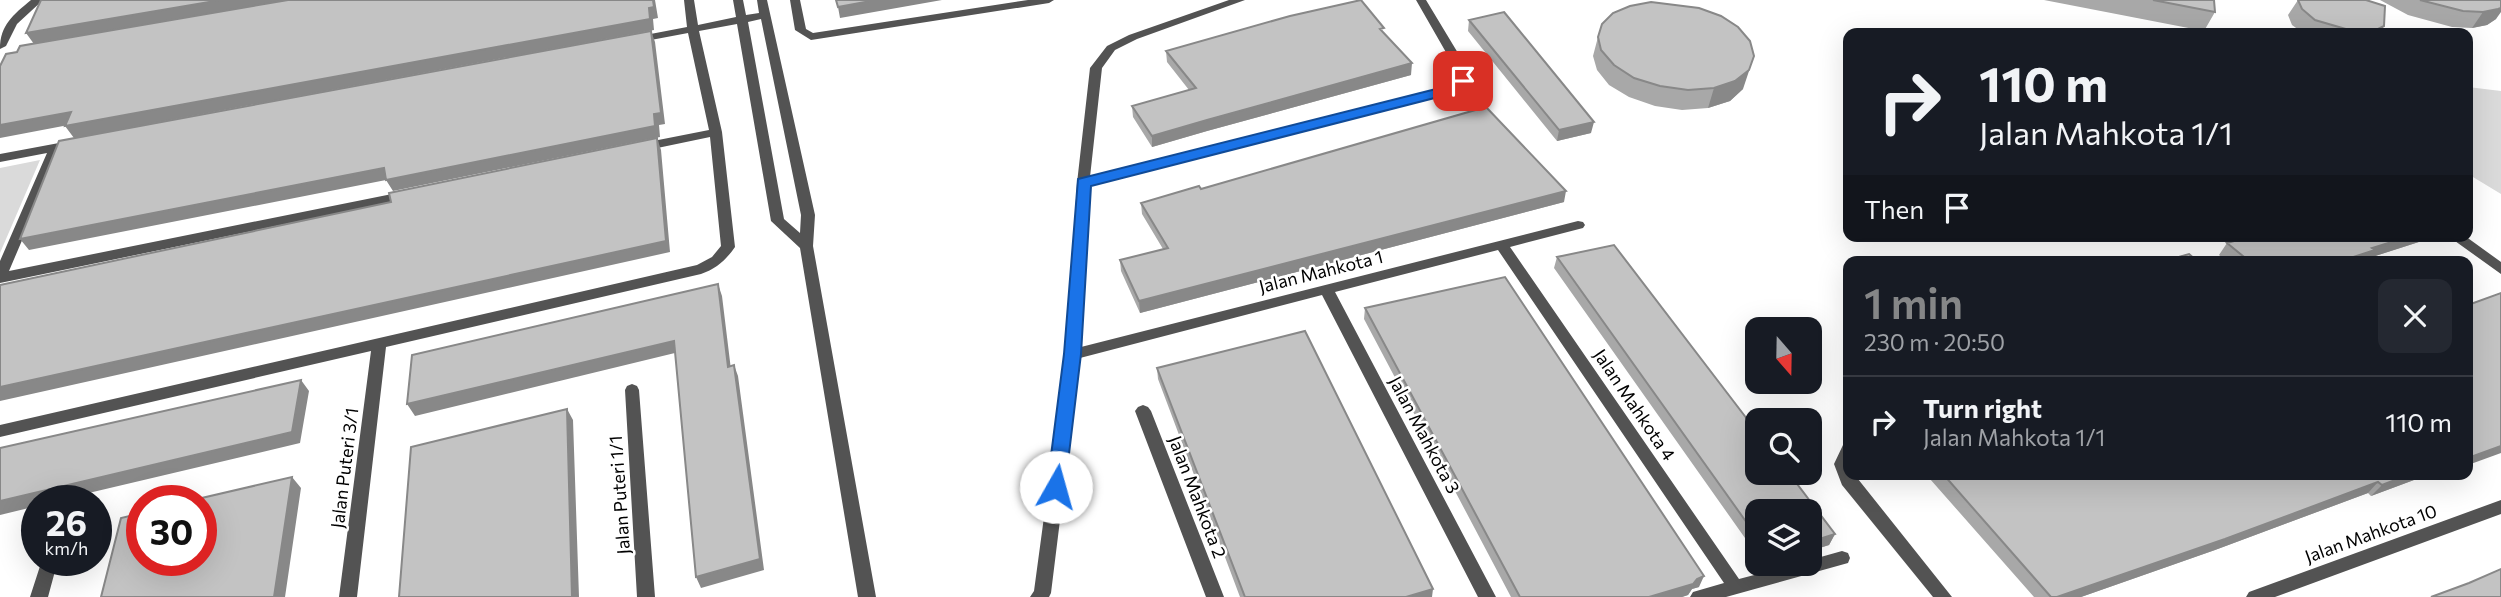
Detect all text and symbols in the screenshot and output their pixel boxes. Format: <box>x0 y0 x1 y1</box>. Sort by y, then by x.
pin <box>1433 51 1493 111</box>
text: 110 m <box>1979 52 2108 112</box>
icon: right <box>1864 56 1955 147</box>
icon: arrive <box>1444 62 1482 100</box>
text: Jalan Mahkota 1/1 <box>1979 112 2233 152</box>
icon: arrive <box>1938 189 1976 227</box>
text: Then <box>1864 193 1924 224</box>
street label: Jalan Mahkota 1 <box>1256 245 1385 297</box>
text: 1 min <box>1864 276 1963 328</box>
button: close <box>2378 279 2452 353</box>
north arrow <box>1745 317 1822 394</box>
map controls <box>1745 317 1822 576</box>
text: 230 m · 20:50 <box>1864 328 2005 356</box>
street label: Jalan Mahkota 4 <box>1589 344 1680 465</box>
street label: Jalan Mahkota 3 <box>1385 372 1465 497</box>
text: Turn right <box>1923 392 2042 423</box>
icon: right <box>1864 403 1902 441</box>
street label: Jalan Puteri 3/1 <box>326 406 362 529</box>
text: 110 m <box>2385 406 2452 437</box>
button: search <box>1745 408 1822 485</box>
text: Jalan Mahkota 1/1 <box>1923 423 2105 451</box>
street label: Jalan Mahkota 2 <box>1164 432 1231 561</box>
street label: Jalan Puteri 1/1 <box>604 435 634 555</box>
position arrow <box>1019 450 1093 524</box>
speed limit sign: 30 <box>126 485 217 576</box>
button: layers <box>1745 499 1822 576</box>
street label: Jalan Mahkota 10 <box>2302 499 2440 567</box>
text: 26 <box>46 500 87 543</box>
text: km/h <box>45 537 88 559</box>

